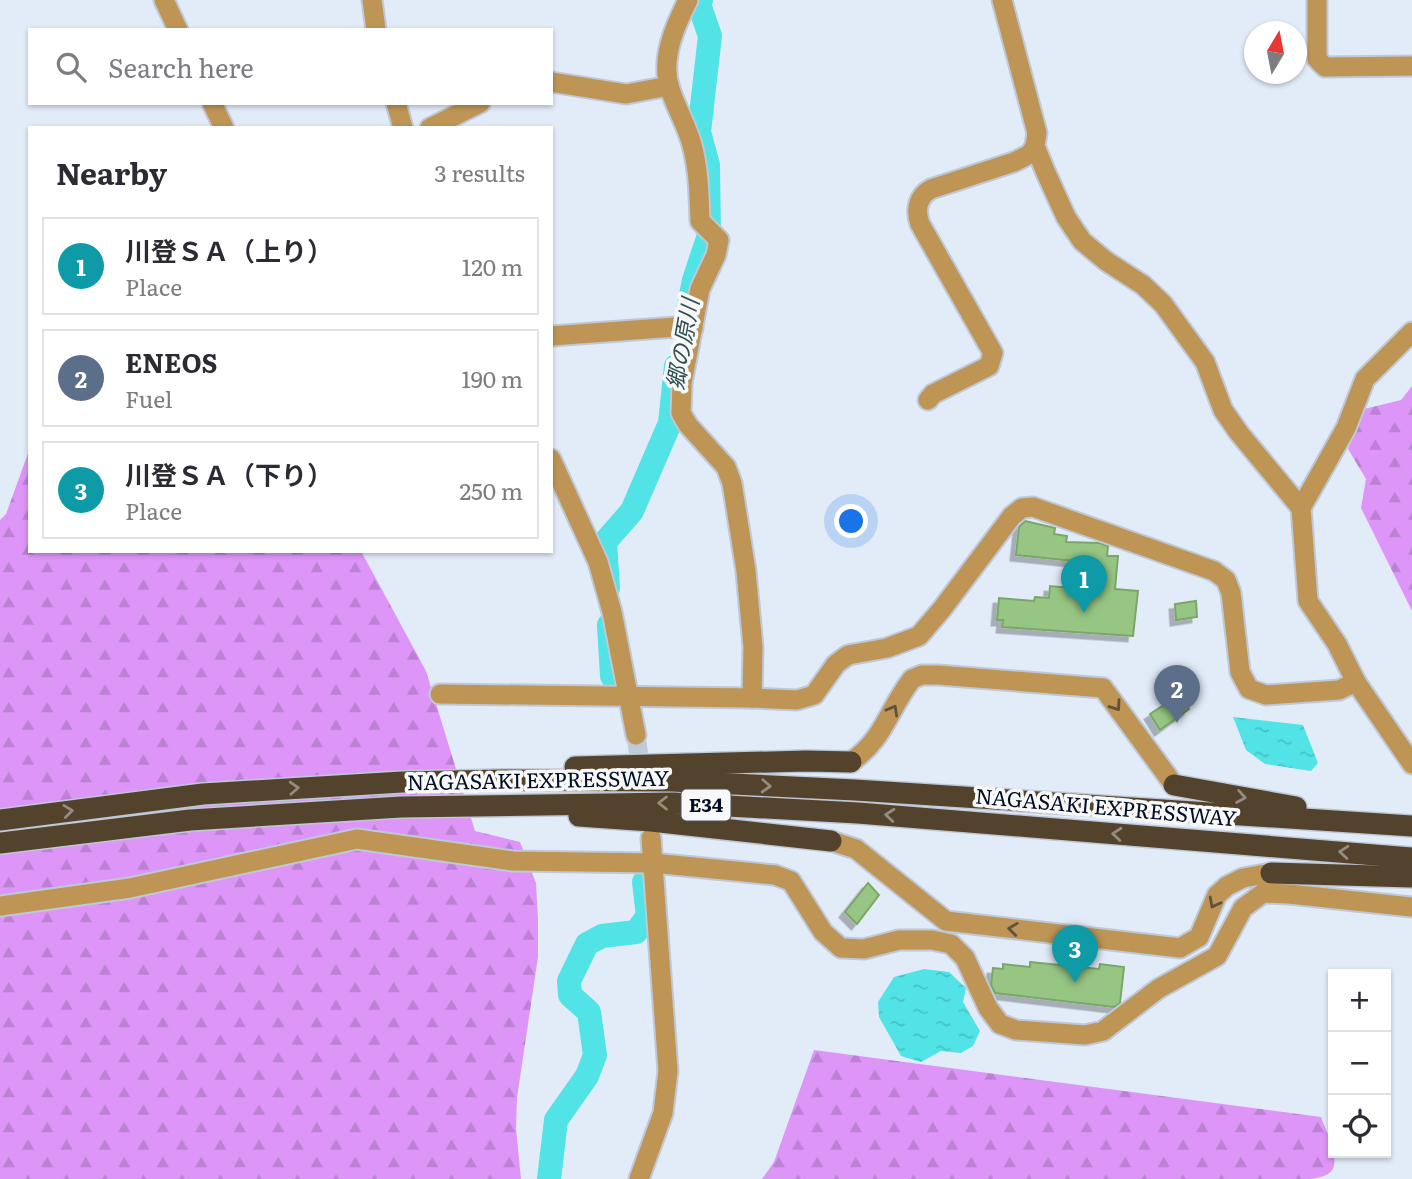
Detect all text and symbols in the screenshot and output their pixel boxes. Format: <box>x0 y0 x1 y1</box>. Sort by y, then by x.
north arrow <box>1244 21 1307 84</box>
search box <box>28 28 553 105</box>
text: Search here <box>108 47 254 86</box>
icon: search <box>52 48 90 86</box>
text: Nearby <box>56 150 167 194</box>
text: 3 results <box>434 155 525 189</box>
text: 川登ＳＡ（上り） <box>125 230 333 269</box>
text: 1 <box>76 249 86 283</box>
text: 120 m <box>462 249 523 283</box>
text: Place <box>125 269 182 303</box>
water label: 郷の原川 <box>656 292 706 392</box>
text: ENEOS <box>125 342 218 381</box>
text: 2 <box>75 361 87 395</box>
text: 190 m <box>461 361 523 395</box>
text: Fuel <box>125 381 173 415</box>
text: 川登ＳＡ（下り） <box>125 454 333 493</box>
text: 3 <box>75 473 87 507</box>
text: 250 m <box>459 473 523 507</box>
text: Place <box>125 493 182 527</box>
your location <box>834 504 868 538</box>
pin: 1 <box>1061 555 1107 613</box>
pin: 2 <box>1154 665 1200 723</box>
one-way arrow <box>1108 698 1121 711</box>
one-way arrow <box>885 705 898 718</box>
street label: NAGASAKI EXPRESSWAY <box>407 761 669 796</box>
one-way arrow <box>761 778 772 793</box>
street label: NAGASAKI EXPRESSWAY <box>974 779 1238 832</box>
one-way arrow <box>289 781 300 796</box>
one-way arrow <box>1235 789 1247 804</box>
road number: E34 <box>682 790 730 820</box>
one-way arrow <box>658 795 668 811</box>
one-way arrow <box>62 804 74 819</box>
one-way arrow <box>885 808 896 823</box>
one-way arrow <box>1111 827 1122 842</box>
one-way arrow <box>1338 845 1349 860</box>
one-way arrow <box>1209 896 1222 908</box>
one-way arrow <box>1007 921 1019 936</box>
pin: 3 <box>1052 925 1098 983</box>
map controls <box>1328 969 1391 1158</box>
button: + <box>1328 969 1391 1032</box>
button: − <box>1328 1032 1391 1095</box>
button: locate <box>1328 1095 1391 1158</box>

